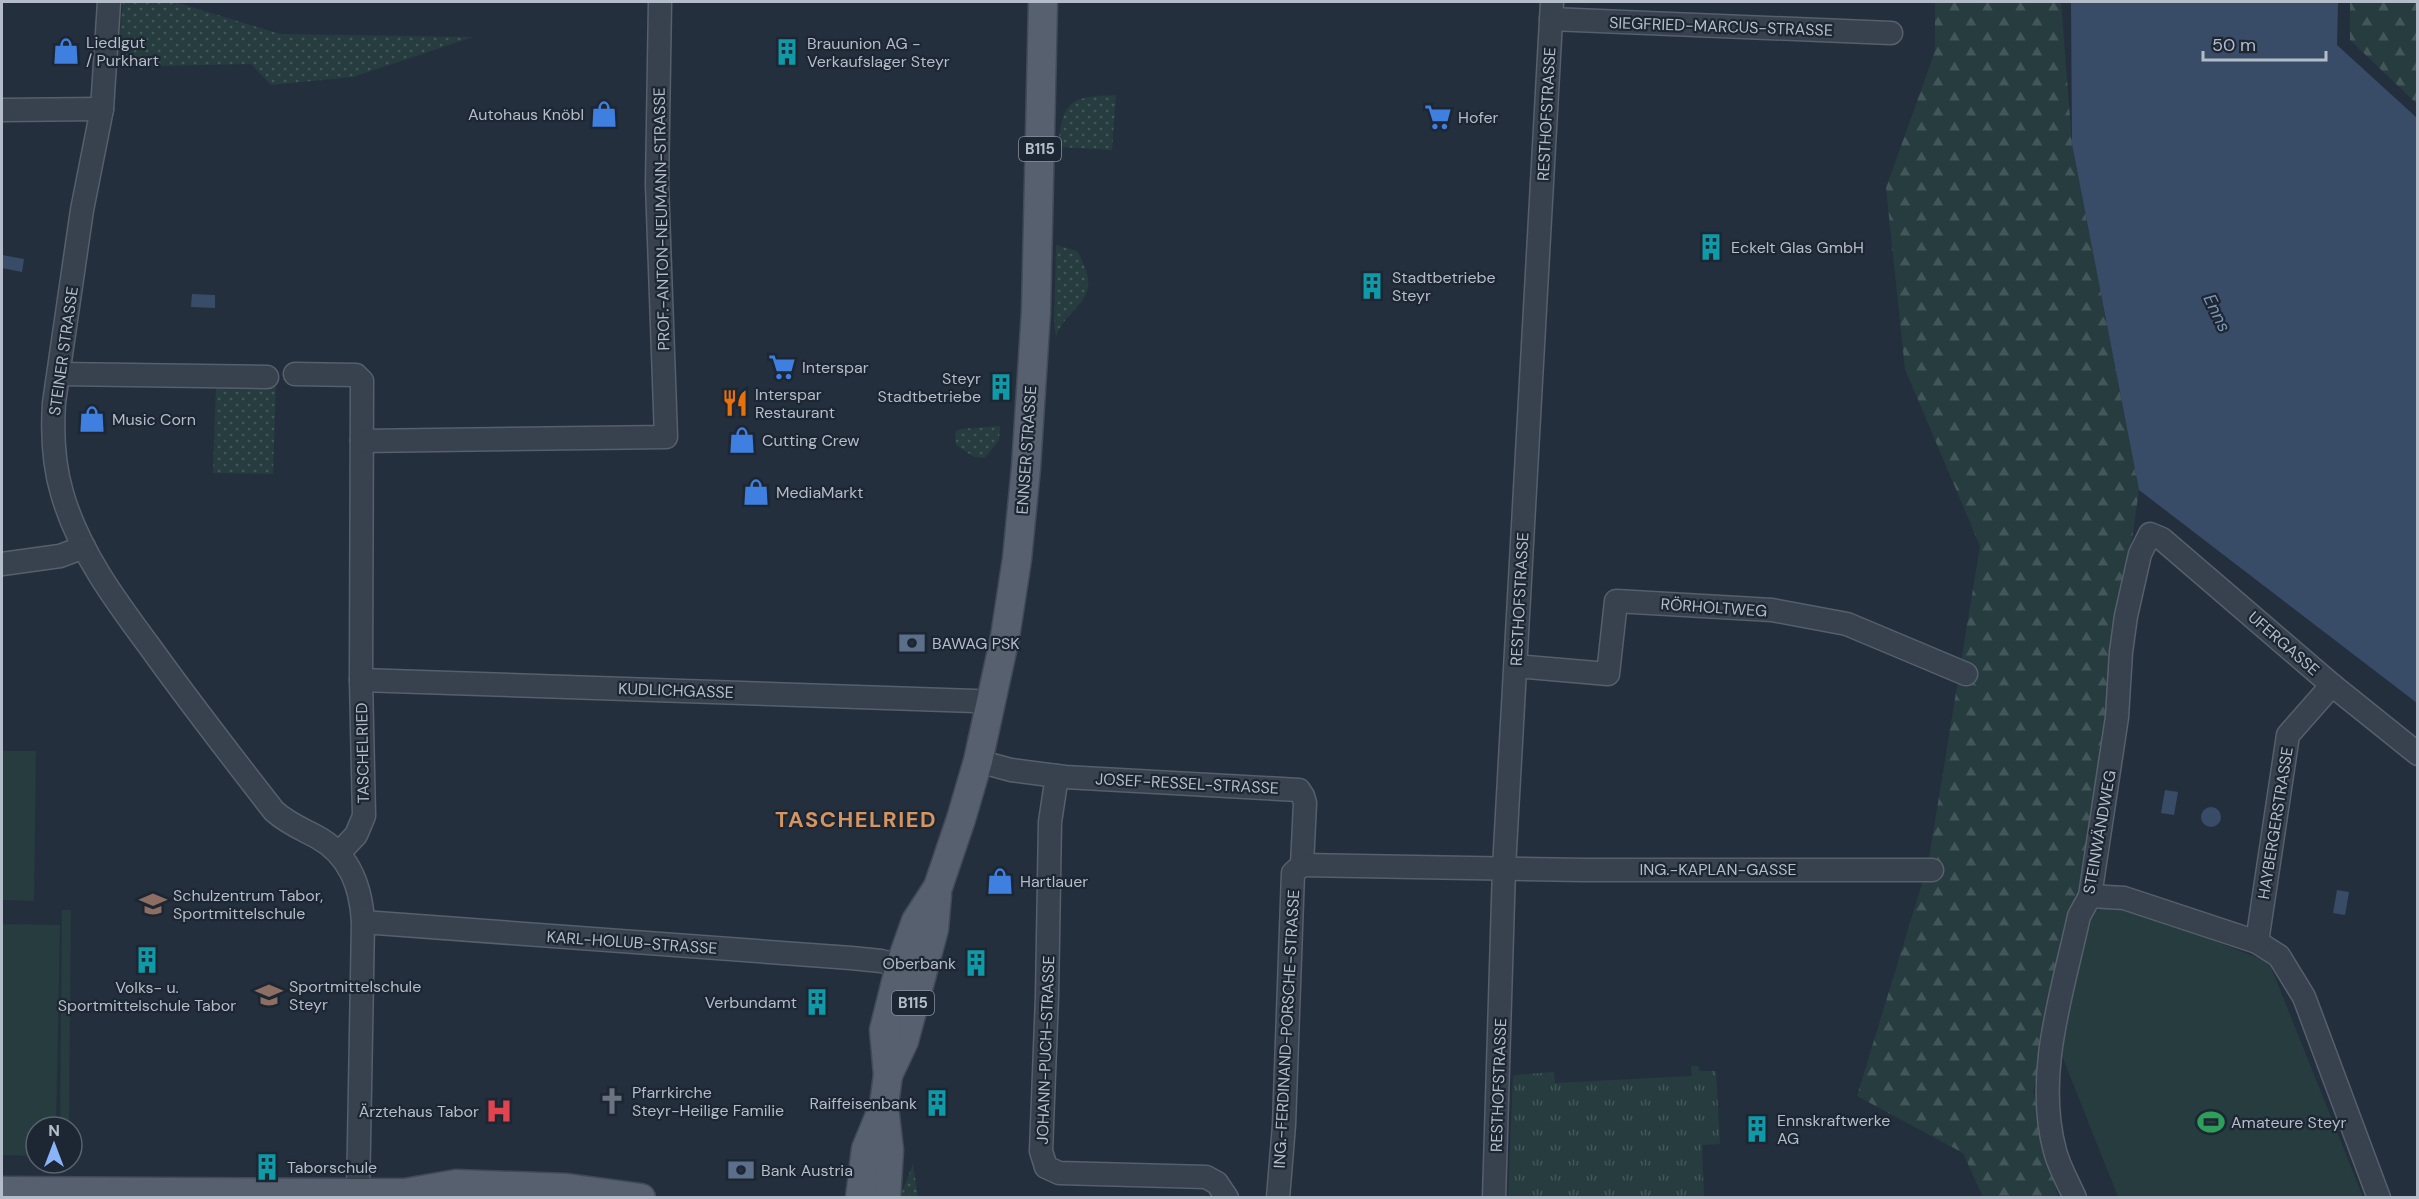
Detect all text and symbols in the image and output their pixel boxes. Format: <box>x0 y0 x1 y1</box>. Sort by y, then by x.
street label: SIEGFRIED-MARCUS-STRASSE <box>1609 12 1833 41</box>
scale bar <box>2203 24 2326 62</box>
place label: Liedlgut / Purkhart <box>86 32 159 71</box>
place label: Brauunion AG - Verkaufslager Steyr <box>807 33 950 72</box>
text: 50 m <box>2212 33 2256 57</box>
shop icon: Liedlgut / Purkhart <box>51 36 81 66</box>
building icon: Brauunion AG - Verkaufslager Steyr <box>772 37 802 67</box>
street label: RESTHOFSTRASSE <box>1533 47 1560 182</box>
street label: PROF.-ANTON-NEUMANN-STRASSE <box>649 87 674 351</box>
shop icon: Autohaus Knöbl <box>589 99 619 129</box>
supermarket icon: Hofer <box>1423 102 1453 132</box>
place label: Autohaus Knöbl <box>468 104 584 125</box>
place label: Hofer <box>1458 107 1499 128</box>
road number: B115 <box>1019 137 1061 161</box>
building icon: Eckelt Glas GmbH <box>1696 232 1726 262</box>
place label: Eckelt Glas GmbH <box>1731 237 1864 258</box>
place label: Stadtbetriebe Steyr <box>1392 267 1496 306</box>
building icon: Stadtbetriebe Steyr <box>1357 271 1387 301</box>
street label: STEINER STRASSE <box>44 285 83 417</box>
water label: Enns <box>2198 290 2236 336</box>
supermarket icon: Interspar <box>767 352 797 382</box>
place label: Interspar <box>802 357 869 378</box>
place label: Steyr Stadtbetriebe <box>877 368 981 407</box>
building icon: Steyr Stadtbetriebe <box>986 372 1016 402</box>
place label: Interspar Restaurant <box>755 384 835 423</box>
street label: ENNSER STRASSE <box>1012 385 1041 515</box>
restaurant icon: Interspar Restaurant <box>720 388 750 418</box>
shop icon: Music Corn <box>77 404 107 434</box>
place label: Music Corn <box>112 409 196 430</box>
shop icon: Cutting Crew <box>727 425 757 455</box>
place label: Cutting Crew <box>762 430 859 451</box>
shop icon: MediaMarkt <box>741 477 771 507</box>
place label: MediaMarkt <box>776 482 864 503</box>
street label: RESTHOFSTRASSE <box>1506 532 1533 667</box>
street label: RÖRHOLTWEG <box>1660 593 1768 622</box>
street label: UFERGASSE <box>2244 607 2324 680</box>
bank icon: BAWAG PSK <box>897 628 927 658</box>
place label: BAWAG PSK <box>932 633 1020 654</box>
street label: KUDLICHGASSE <box>618 678 734 703</box>
street label: TASCHELRIED <box>351 702 374 804</box>
street label: HAYBERGERSTRASSE <box>2253 745 2298 901</box>
street label: JOSEF-RESSEL-STRASSE <box>1095 768 1279 799</box>
street label: STEINWÄNDWEG <box>2078 769 2121 896</box>
district label: TASCHELRIED <box>775 805 937 834</box>
street label: ING.-KAPLAN-GASSE <box>1639 859 1797 880</box>
shop icon: Hartlauer <box>985 866 1015 896</box>
place label: Hartlauer <box>1020 871 1088 892</box>
place label: Schulzentrum Tabor, Sportmittelschule <box>173 885 323 924</box>
school or university icon: Schulzentrum Tabor, Sportmittelschule <box>138 889 168 919</box>
street label: ING.-FERDINAND-PORSCHE-STRASSE <box>1269 889 1304 1169</box>
street label: KARL-HOLUB-STRASSE <box>546 926 718 959</box>
building icon: Volks- u. Sportmittelschule Tabor <box>132 945 162 975</box>
building icon: Oberbank <box>961 948 991 978</box>
place label: Oberbank <box>883 953 956 974</box>
street label: JOHANN-PUCH-STRASSE <box>1032 955 1059 1145</box>
place label: Sportmittelschule Steyr <box>289 976 421 1015</box>
place label: Volks- u. Sportmittelschule Tabor <box>58 977 236 1016</box>
school or university icon: Sportmittelschule Steyr <box>254 980 284 1010</box>
building icon: Verbundamt <box>802 987 832 1017</box>
road number: B115 <box>892 991 934 1015</box>
place label: Verbundamt <box>705 992 797 1013</box>
street label: RESTHOFSTRASSE <box>1486 1018 1511 1152</box>
place label: Pfarrkirche Steyr-Heilige Familie <box>632 1082 784 1121</box>
church icon: Pfarrkirche Steyr-Heilige Familie <box>597 1086 627 1116</box>
building icon: Raiffeisenbank <box>922 1088 952 1118</box>
place label: Raiffeisenbank <box>809 1093 917 1114</box>
hospital icon: Ärztehaus Tabor <box>484 1096 514 1126</box>
place label: Ärztehaus Tabor <box>359 1101 479 1122</box>
sports icon: Amateure Steyr <box>2196 1107 2226 1137</box>
place label: Ennskraftwerke AG <box>1777 1110 1890 1149</box>
place label: Amateure Steyr <box>2231 1112 2347 1133</box>
building icon: Ennskraftwerke AG <box>1742 1114 1772 1144</box>
north arrow <box>24 1115 84 1175</box>
text: N <box>48 1120 60 1141</box>
building icon: Taborschule <box>252 1152 282 1182</box>
bank icon: Bank Austria <box>726 1155 756 1185</box>
place label: Taborschule <box>287 1157 377 1178</box>
place label: Bank Austria <box>761 1160 853 1181</box>

